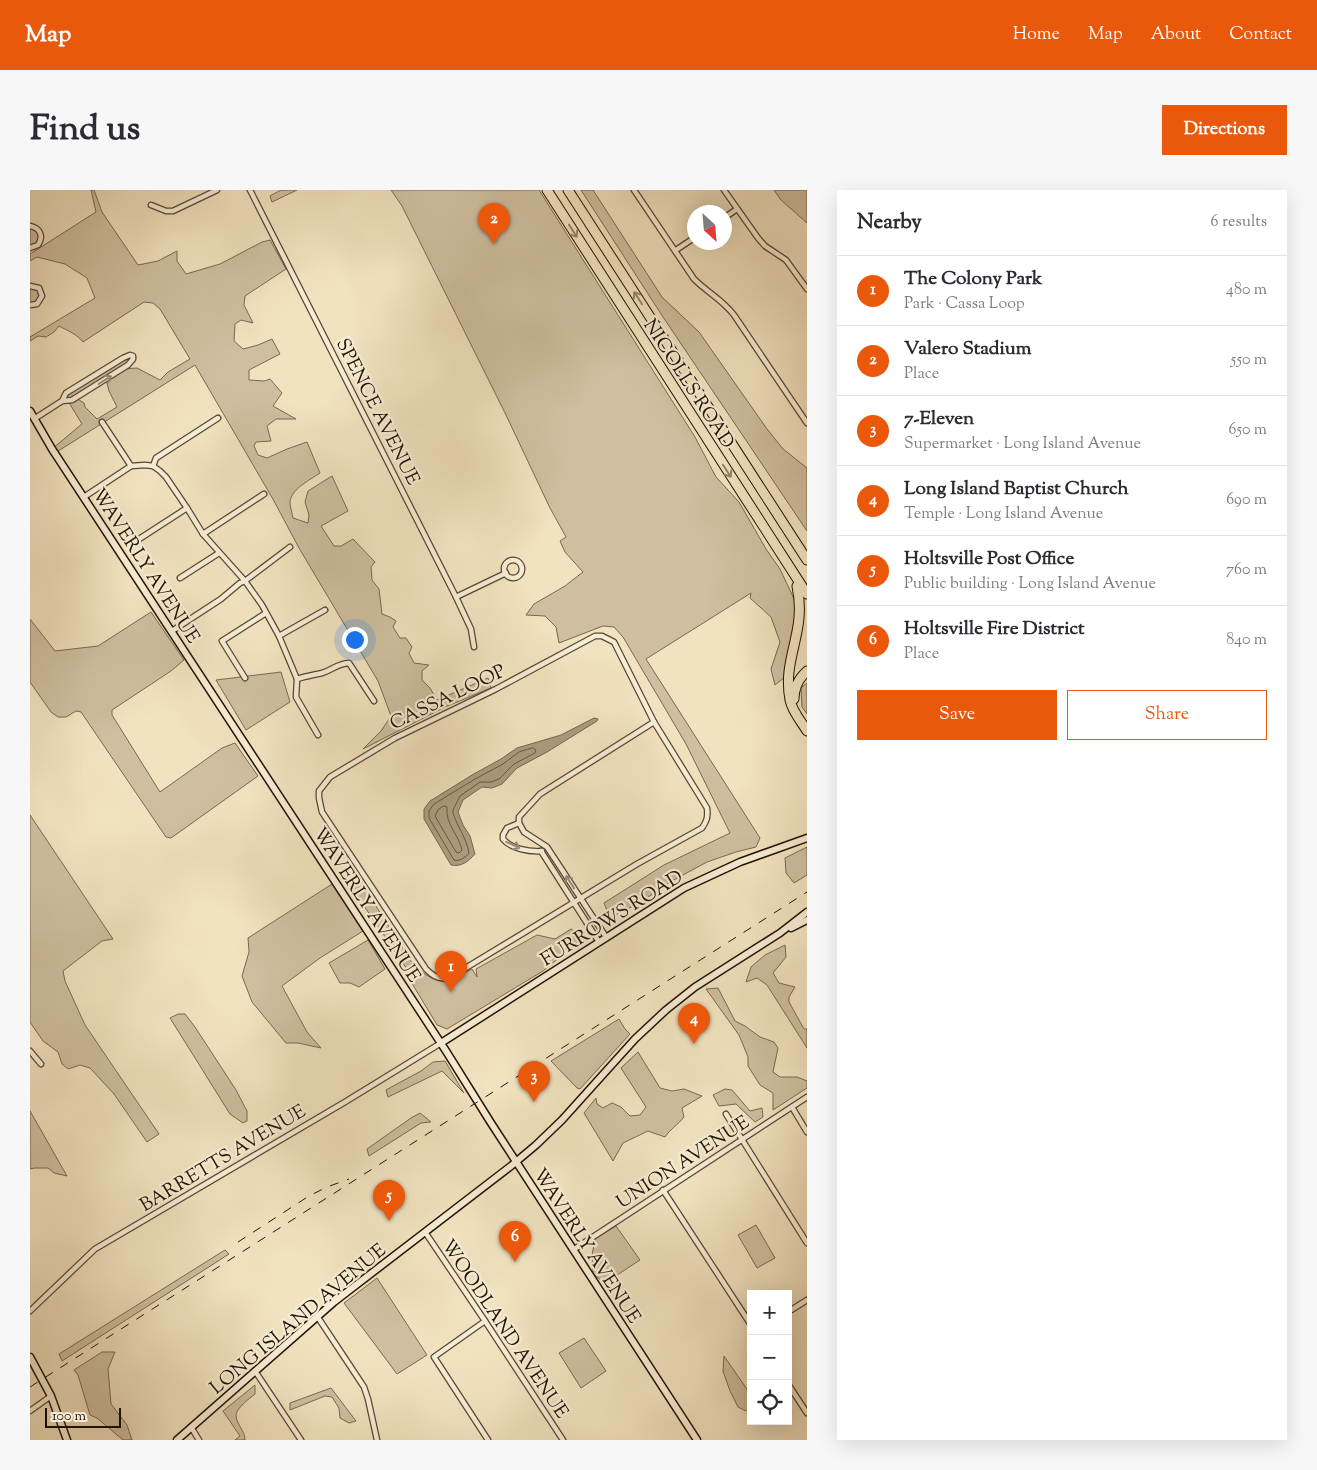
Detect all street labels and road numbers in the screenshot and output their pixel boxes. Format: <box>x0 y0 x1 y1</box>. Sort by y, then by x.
street label: NICOLLS ROAD <box>636 314 740 455</box>
street label: SPENCE AVENUE <box>328 334 426 491</box>
street label: WAVERLY AVENUE <box>84 483 206 650</box>
street label: CASSA LOOP <box>386 658 511 738</box>
street label: WAVERLY AVENUE <box>305 822 427 989</box>
street label: FURROWS ROAD <box>536 864 689 974</box>
street label: BARRETTS AVENUE <box>135 1099 312 1219</box>
street label: UNION AVENUE <box>612 1110 756 1216</box>
street label: WAVERLY AVENUE <box>525 1163 647 1330</box>
street label: WOODLAND AVENUE <box>434 1234 574 1425</box>
street label: LONG ISLAND AVENUE <box>205 1238 393 1402</box>

